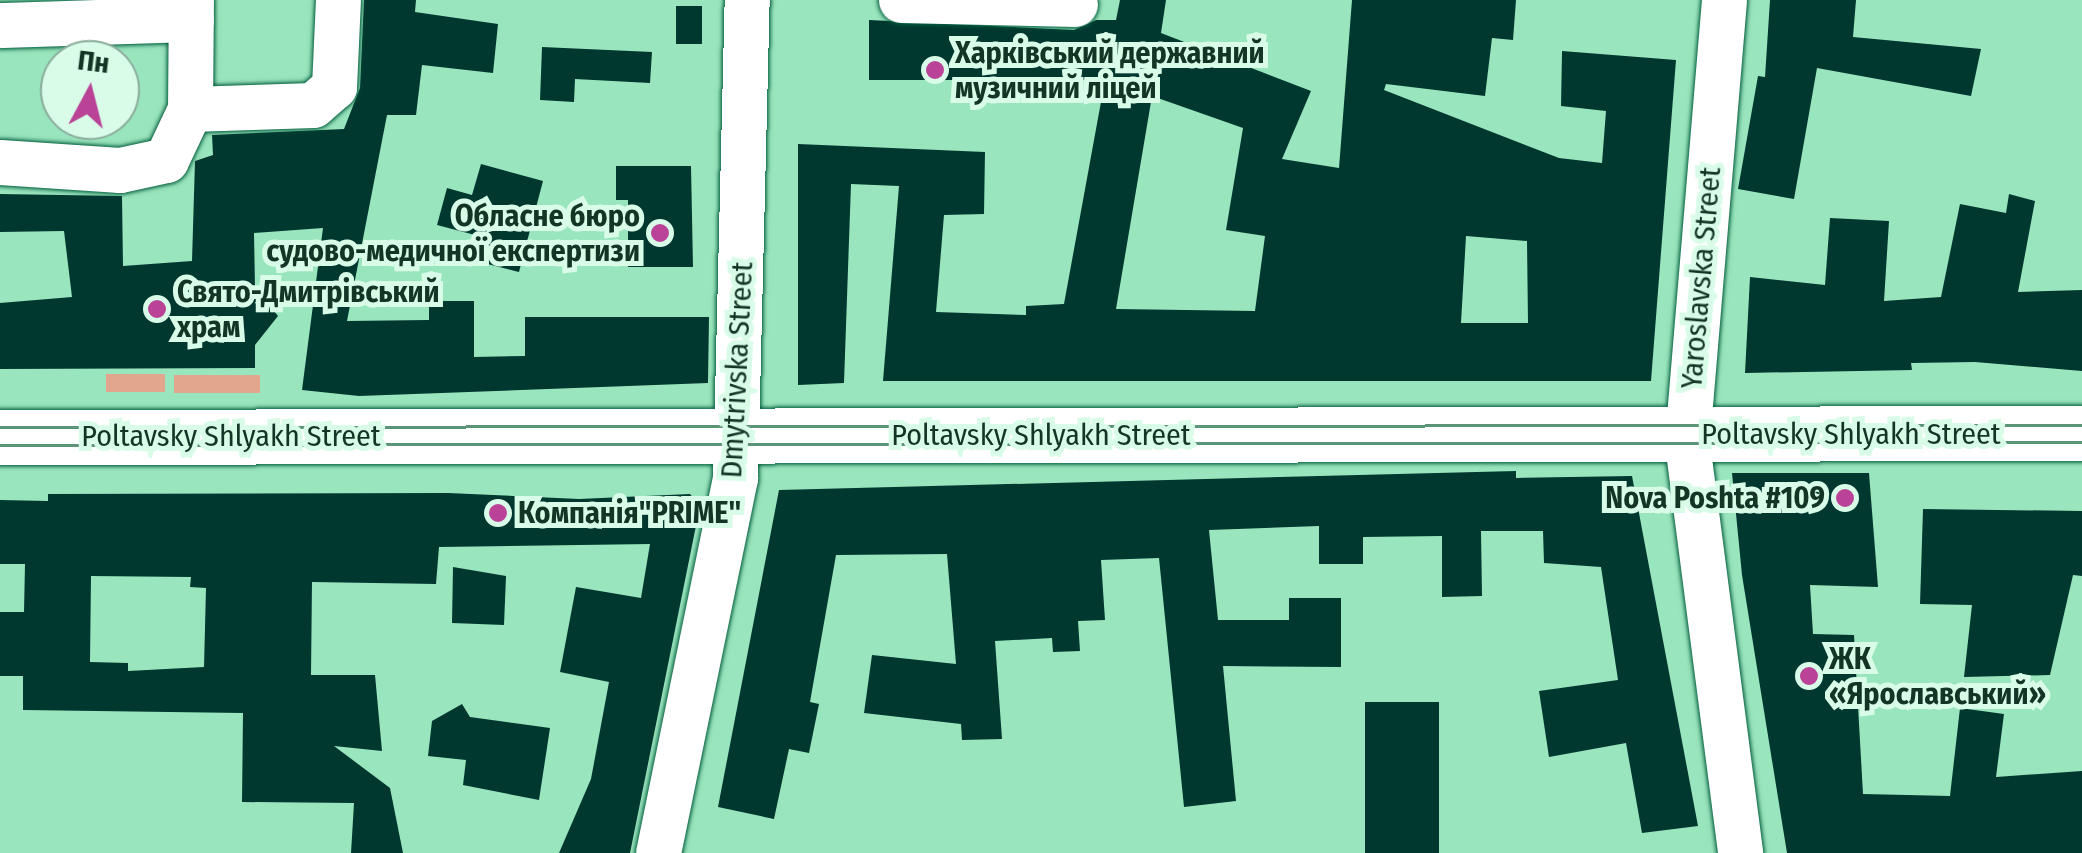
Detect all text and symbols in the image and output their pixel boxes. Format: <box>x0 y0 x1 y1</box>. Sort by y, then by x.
place label: Харківський державний музичний ліцей <box>955 35 1265 106</box>
north arrow <box>40 40 140 140</box>
text: Пн <box>76 43 111 80</box>
marker: Харківський державний музичний ліцей <box>924 59 946 81</box>
street label: Yaroslavska Street <box>1673 166 1729 390</box>
place label: Обласне бюро судово-медичної експертизи <box>266 198 640 268</box>
marker: Обласне бюро судово-медичної експертизи <box>649 222 671 244</box>
street label: Dmytrivska Street <box>713 261 761 479</box>
place label: Свято-Дмитрівський храм <box>177 274 440 344</box>
marker: Свято-Дмитрівський храм <box>146 298 168 320</box>
street label: Poltavsky Shlyakh Street <box>1701 416 2001 452</box>
street label: Poltavsky Shlyakh Street <box>891 417 1191 453</box>
street label: Poltavsky Shlyakh Street <box>81 418 381 454</box>
place label: Nova Poshta #109 <box>1605 480 1825 516</box>
marker: Nova Poshta #109 <box>1834 487 1856 509</box>
place label: Компанія"PRIME" <box>518 495 741 531</box>
marker: Компанія"PRIME" <box>487 502 509 524</box>
place label: ЖК «Ярославський» <box>1829 641 2046 712</box>
marker: ЖК «Ярославський» <box>1798 665 1820 687</box>

